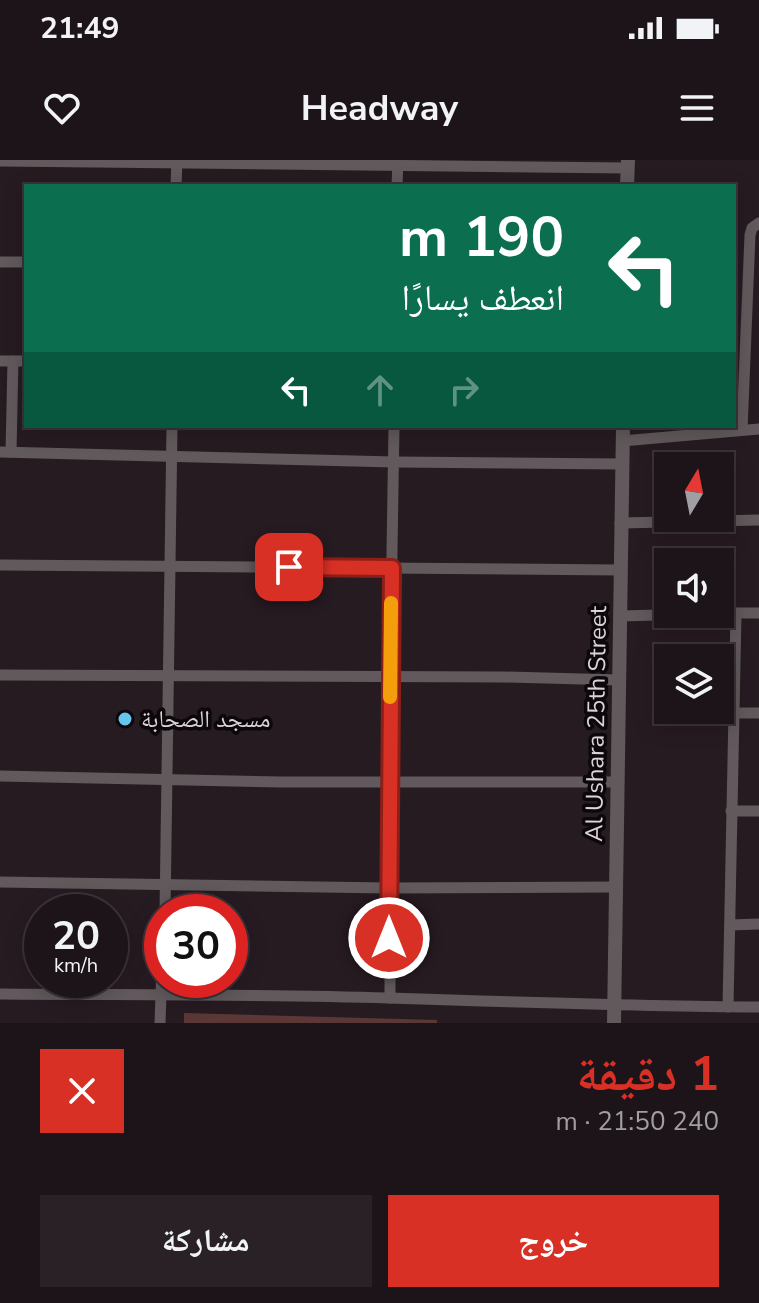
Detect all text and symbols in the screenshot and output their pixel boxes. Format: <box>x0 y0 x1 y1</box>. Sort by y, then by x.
text: 21:49 <box>40 8 119 49</box>
text: Headway <box>301 84 458 133</box>
icon: heart <box>40 86 84 130</box>
icon: menu <box>675 86 719 130</box>
text: 190 m <box>399 199 564 276</box>
icon: left <box>592 216 696 320</box>
text: انعطف يسارًا <box>402 274 564 323</box>
icon: left <box>274 368 318 412</box>
icon: ahead <box>358 368 402 412</box>
icon: right <box>442 368 486 412</box>
north arrow <box>654 452 734 532</box>
map controls <box>654 452 734 724</box>
pin <box>255 533 323 601</box>
icon: arrive <box>267 545 311 589</box>
button: sound <box>654 548 734 628</box>
street label: Al Ushara 25th Street <box>578 605 614 842</box>
button: layers <box>654 644 734 724</box>
place label: مسجد الصحابة <box>141 703 270 735</box>
marker: مسجد الصحابة <box>116 710 134 728</box>
speed limit sign: 30 <box>144 894 248 998</box>
position arrow <box>347 896 431 980</box>
text: 20 <box>52 909 100 963</box>
text: km/h <box>54 952 98 979</box>
text: 1 دقيقة <box>576 1041 719 1107</box>
button: close <box>40 1049 124 1133</box>
text: 240 m · 21:50 <box>556 1104 719 1139</box>
button: مشاركة <box>40 1195 372 1287</box>
button: خروج <box>388 1195 719 1287</box>

